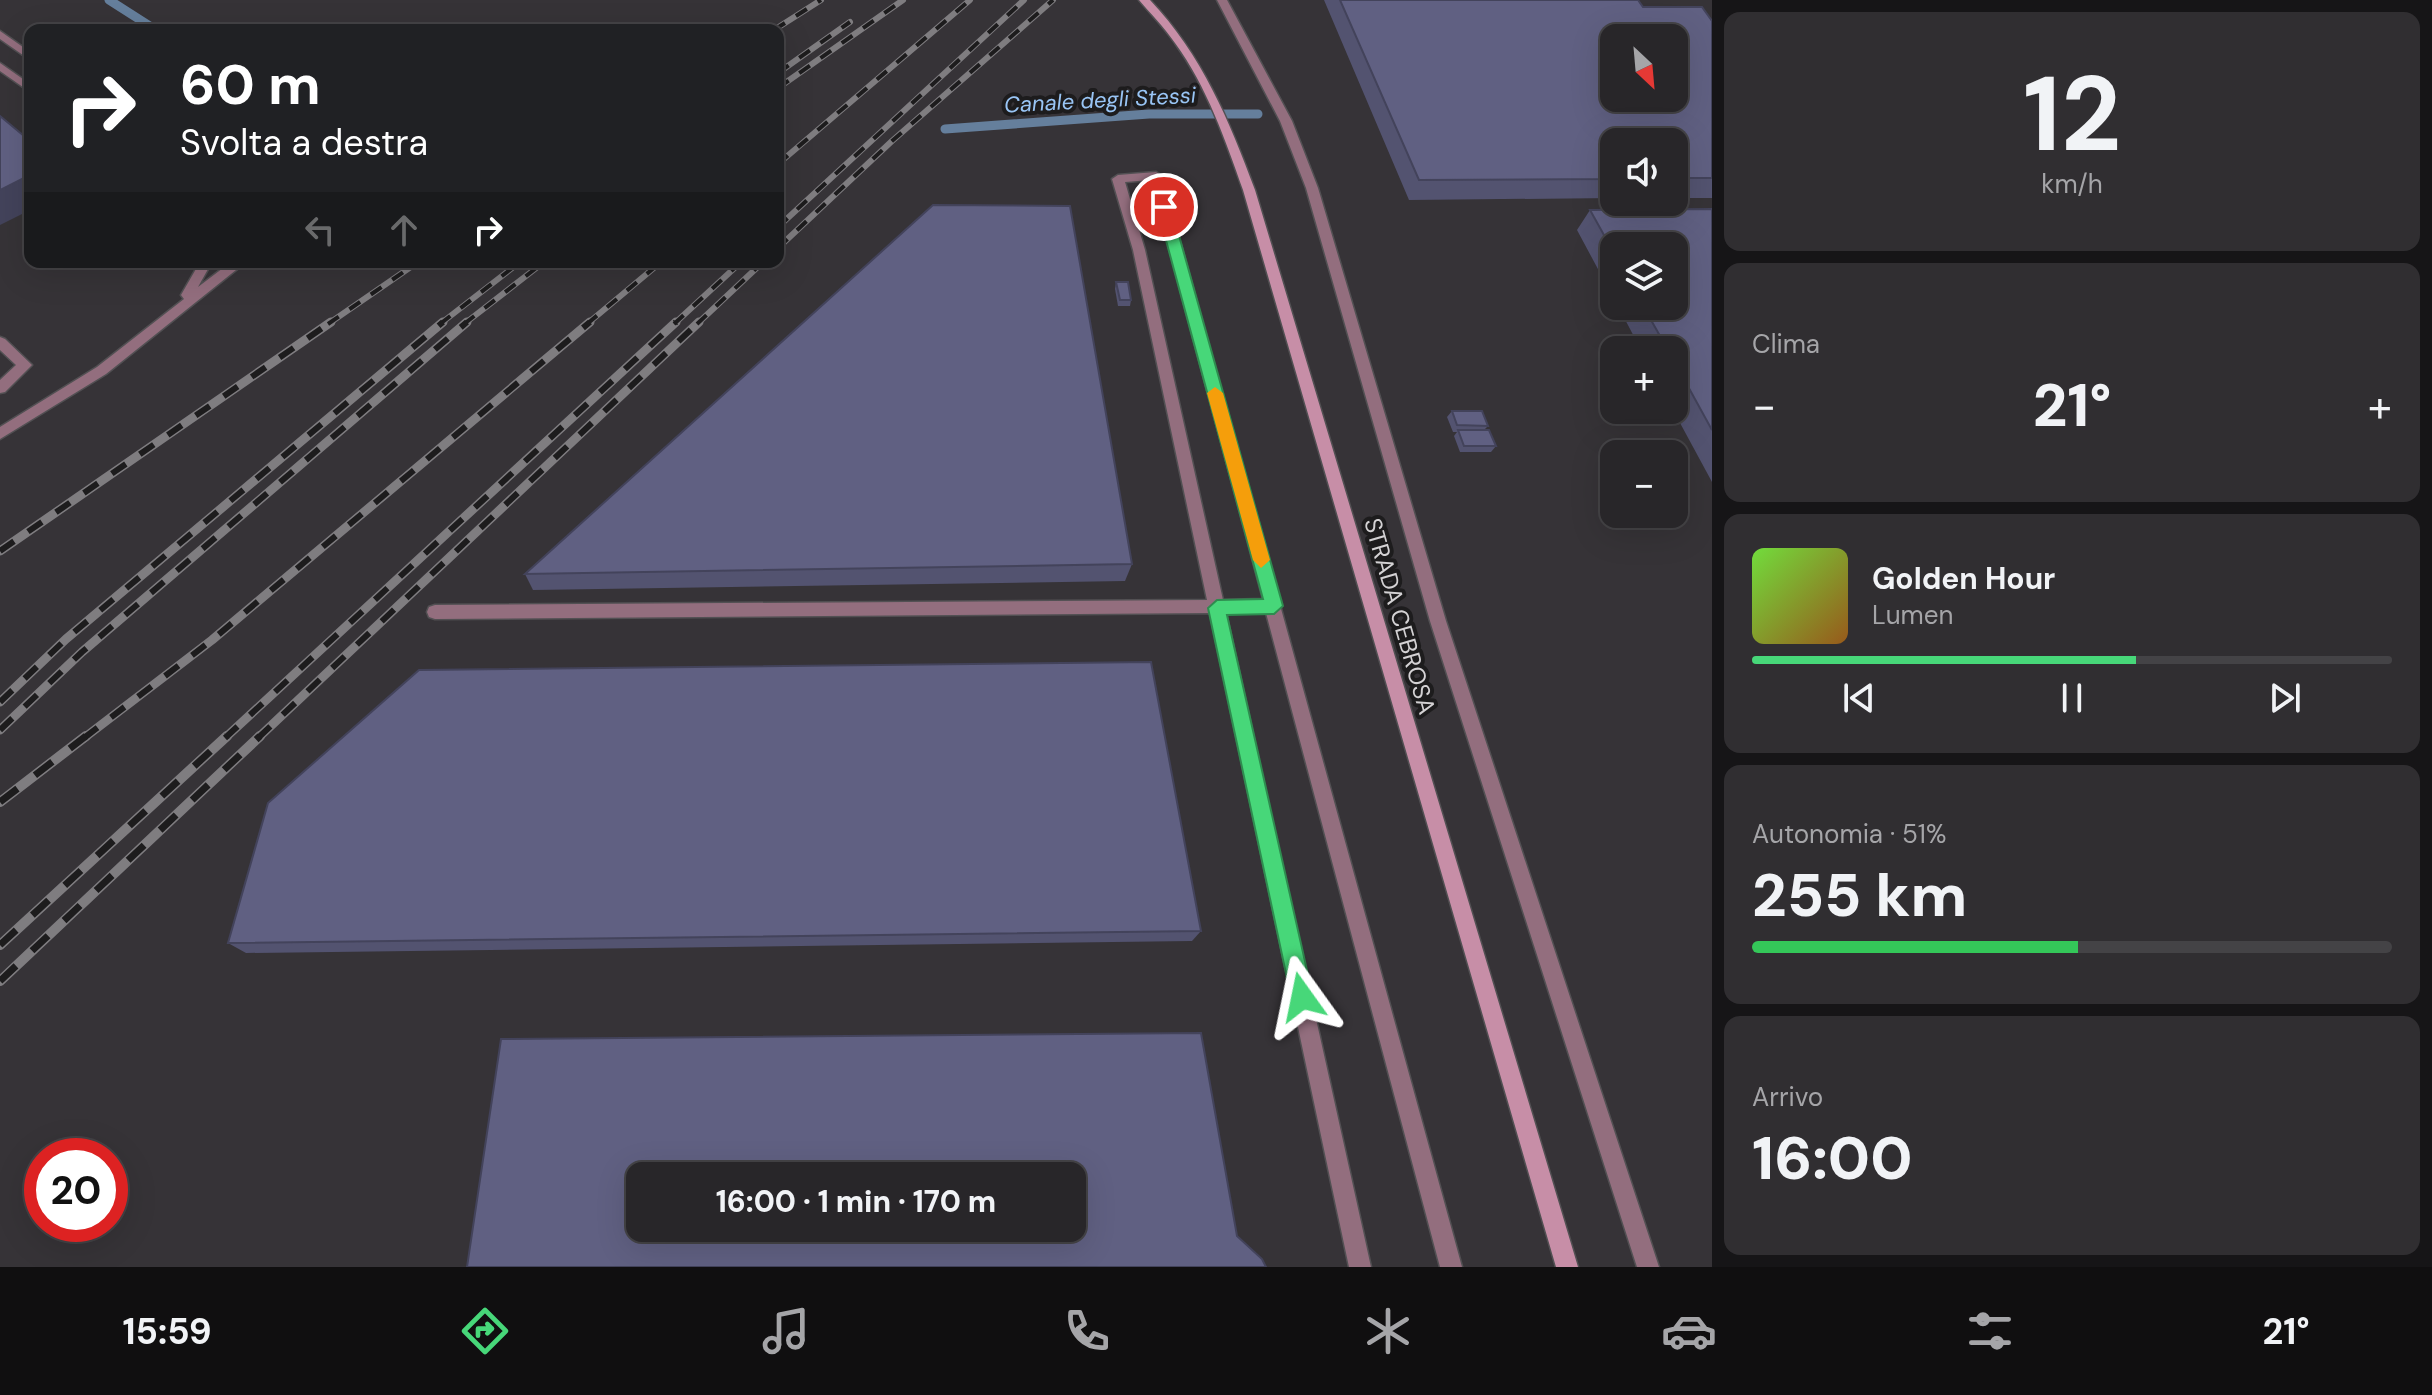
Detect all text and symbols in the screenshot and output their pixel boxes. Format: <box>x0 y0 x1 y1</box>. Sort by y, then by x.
north arrow <box>1600 24 1688 112</box>
map controls <box>1600 24 1688 528</box>
text: 12 <box>2023 47 2121 182</box>
text: 60 m <box>180 48 321 121</box>
icon: right <box>48 56 152 160</box>
water label: Canale degli Stessi <box>1003 80 1197 120</box>
text: Svolta a destra <box>180 119 428 166</box>
button: sound <box>1600 128 1688 216</box>
text: km/h <box>2041 167 2103 201</box>
pin <box>1130 173 1198 241</box>
icon: arrive <box>1142 185 1186 229</box>
icon: left <box>298 208 342 252</box>
icon: ahead <box>382 208 426 252</box>
icon: right <box>466 208 510 252</box>
button: layers <box>1600 232 1688 320</box>
text: Clima <box>1752 327 1820 361</box>
button: + <box>1600 336 1688 424</box>
text: 21° <box>2033 366 2111 445</box>
text: − <box>1752 377 1776 435</box>
text: + <box>2368 377 2392 435</box>
button: − <box>1600 440 1688 528</box>
street label: STRADA CEBROSA <box>1357 514 1443 718</box>
text: Golden Hour <box>1872 559 2055 598</box>
text: Lumen <box>1872 598 1953 632</box>
icon: previous <box>1837 676 1881 720</box>
icon: pause <box>2050 676 2094 720</box>
icon: next <box>2263 676 2307 720</box>
text: Autonomia · 51% <box>1752 817 1946 851</box>
text: 255 km <box>1752 856 1967 935</box>
position arrow <box>1260 955 1344 1039</box>
text: Arrivo <box>1752 1080 1823 1114</box>
text: 16:00 <box>1752 1119 1913 1198</box>
speed limit sign: 20 <box>24 1138 128 1242</box>
text: 16:00 · 1 min · 170 m <box>716 1182 996 1221</box>
icon: directions <box>457 1303 513 1359</box>
icon: music <box>758 1303 814 1359</box>
icon: phone <box>1059 1303 1115 1359</box>
icon: climate <box>1360 1303 1416 1359</box>
icon: car <box>1661 1303 1717 1359</box>
icon: filters <box>1962 1303 2018 1359</box>
text: 15:59 <box>123 1308 212 1355</box>
text: 21° <box>2263 1308 2310 1355</box>

